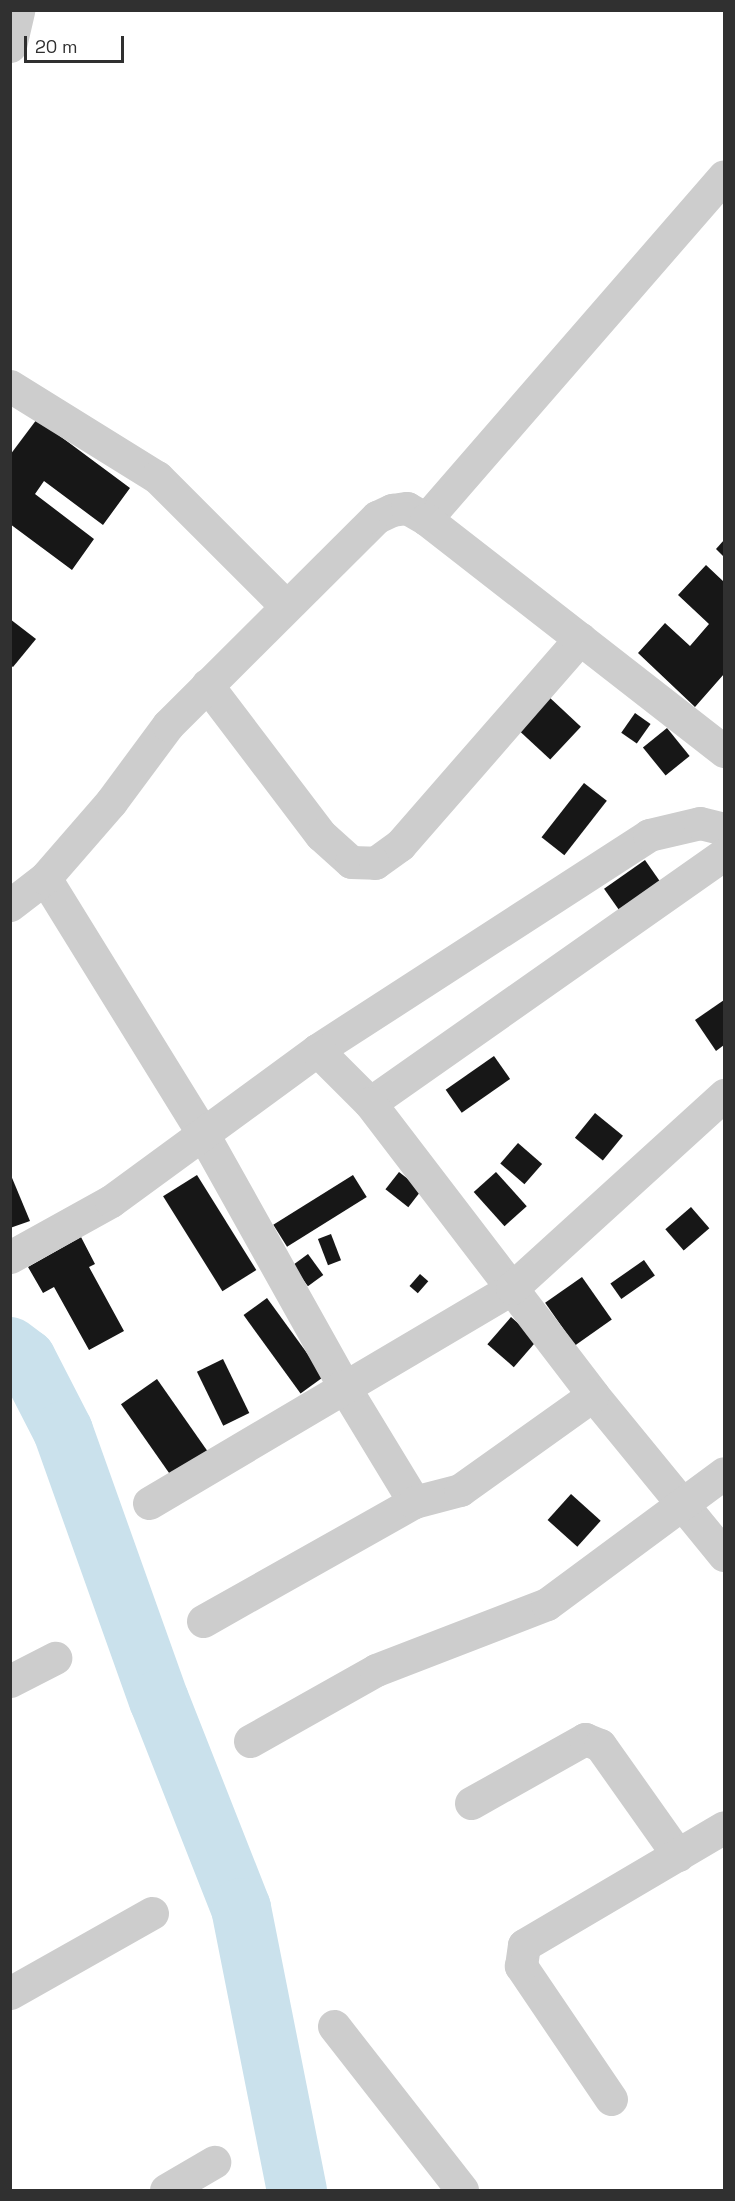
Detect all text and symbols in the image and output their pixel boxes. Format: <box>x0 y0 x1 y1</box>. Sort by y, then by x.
scale bar <box>27 24 128 62</box>
text: 20 m <box>35 35 78 58</box>

